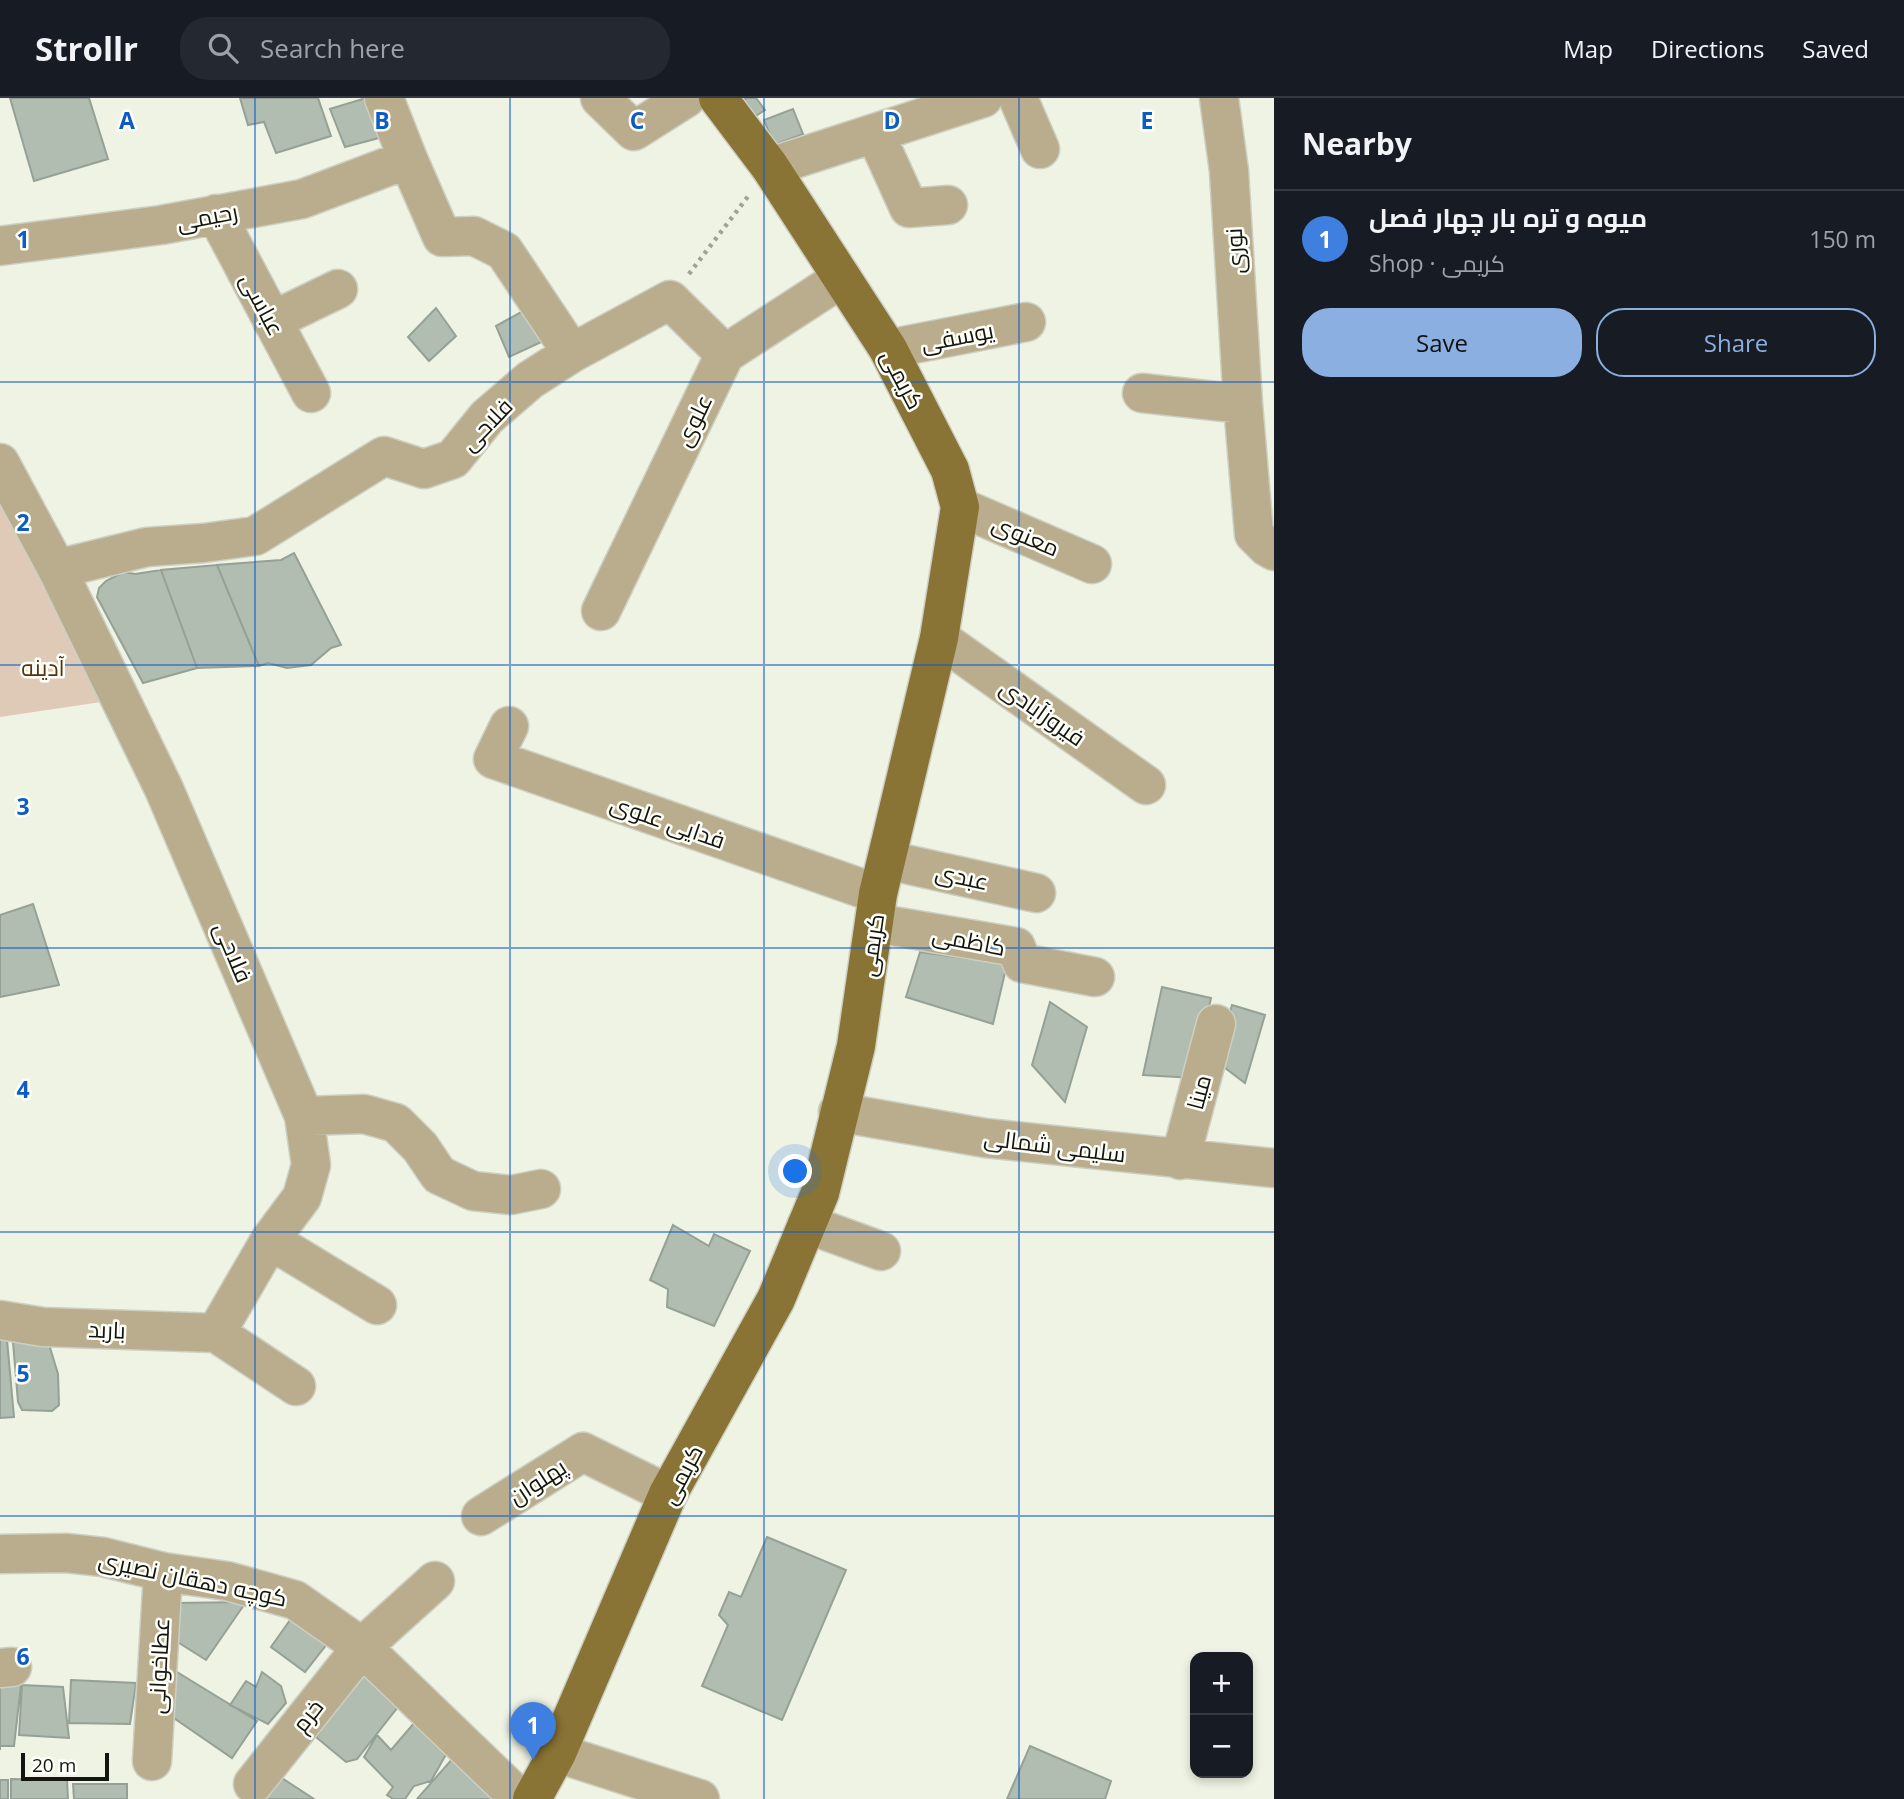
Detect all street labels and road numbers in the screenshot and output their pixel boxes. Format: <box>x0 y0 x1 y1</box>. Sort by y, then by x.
street label: رحیمی <box>174 194 240 238</box>
street label: نوری <box>1217 227 1251 275</box>
street label: عباسی <box>233 267 293 341</box>
street label: یوسفی <box>918 313 996 359</box>
street label: کریمی <box>874 344 932 414</box>
street label: علوی <box>667 388 719 452</box>
street label: فلاحی <box>453 390 519 458</box>
street label: معنوی <box>988 507 1064 563</box>
street label: فیروزآبادی <box>994 671 1092 753</box>
street label: فدایی علوی <box>606 786 730 856</box>
street label: عبدی <box>933 855 991 897</box>
street label: کریمی <box>851 911 891 979</box>
street label: فلاحی <box>207 917 261 987</box>
street label: کاظمی <box>930 917 1008 963</box>
street label: مینا <box>1178 1071 1218 1113</box>
street label: سلیمی شمالی <box>982 1120 1128 1170</box>
street label: باربد <box>88 1312 126 1346</box>
street label: کریمی <box>652 1439 710 1509</box>
street label: پهلوان <box>502 1450 572 1512</box>
street label: کوچه دهقان نصیری <box>96 1542 290 1614</box>
street label: عطاخوانی <box>140 1617 176 1715</box>
street label: خرم <box>284 1692 331 1739</box>

